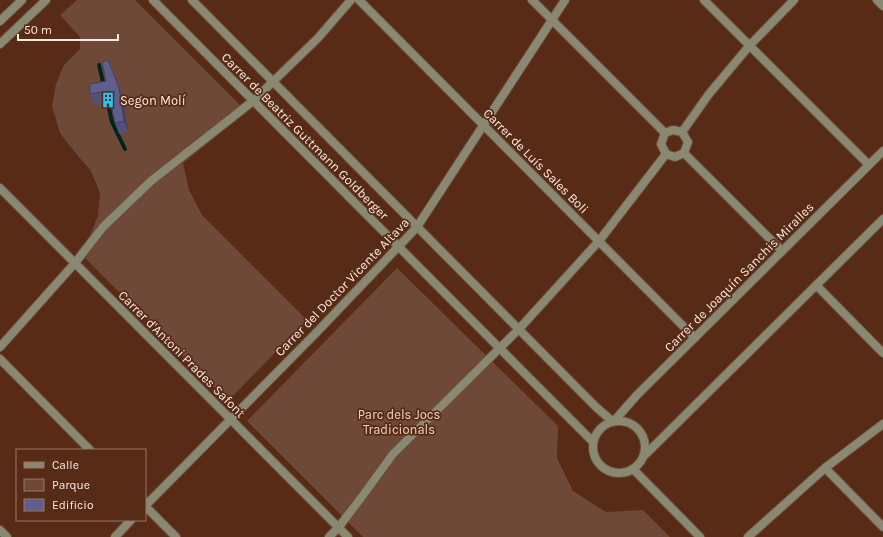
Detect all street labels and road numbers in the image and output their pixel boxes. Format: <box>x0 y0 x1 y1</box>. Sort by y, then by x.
street label: Carrer de Beatriz Guttmann Goldberger <box>219 50 392 223</box>
street label: Carrer de Luís Sales Boli <box>480 105 592 217</box>
street label: Carrer de Joaquín Sanchis Miralles <box>661 199 818 355</box>
street label: Carrer del Doctor Vicente Altava <box>272 215 412 359</box>
street label: Carrer d'Antoni Prades Safont <box>115 287 249 421</box>

